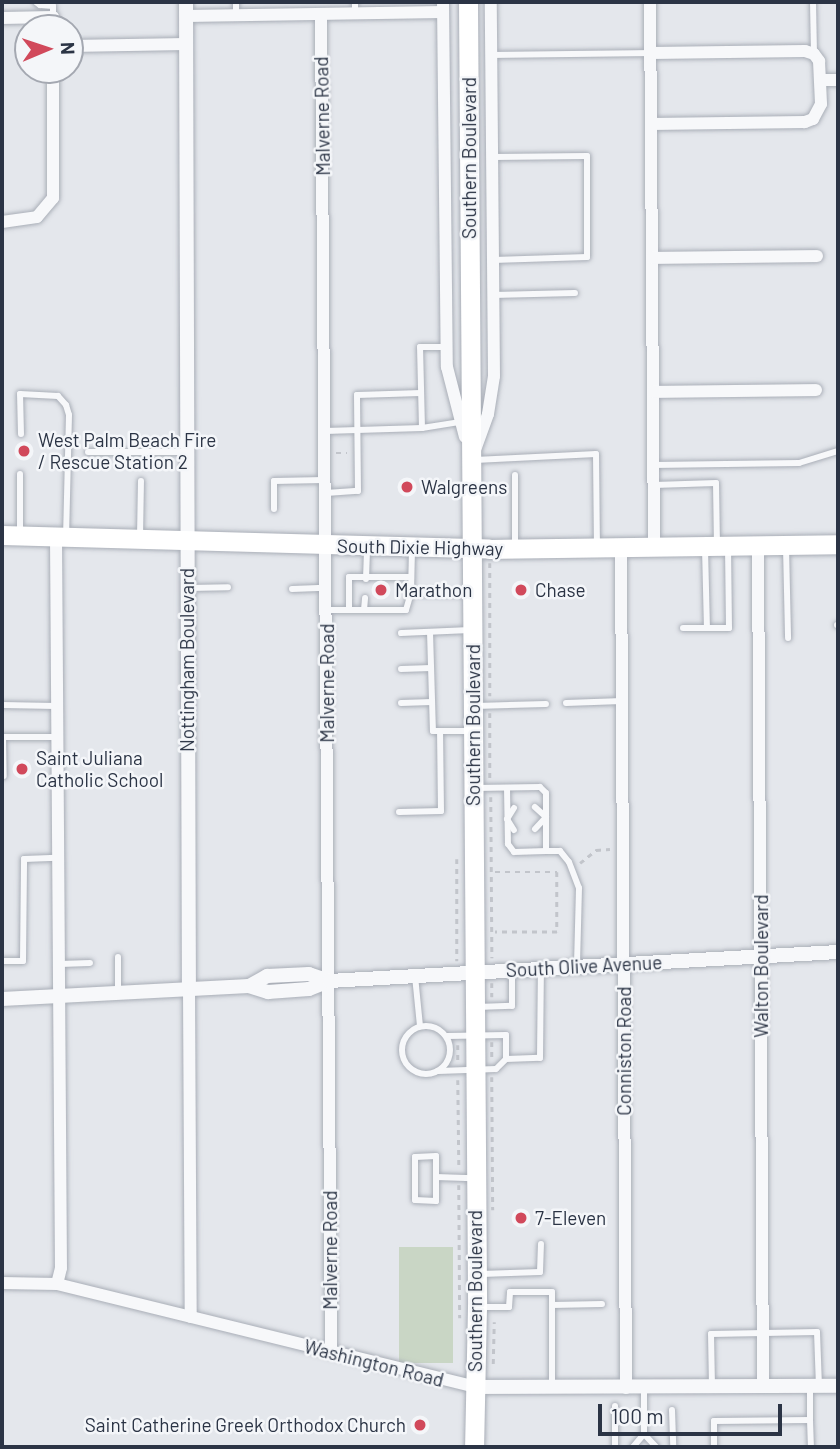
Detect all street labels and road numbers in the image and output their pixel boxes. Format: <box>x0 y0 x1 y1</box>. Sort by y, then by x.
street label: Malverne Road <box>310 56 334 176</box>
street label: Southern Boulevard <box>458 77 480 239</box>
street label: South Dixie Highway <box>337 534 503 560</box>
street label: Nottingham Boulevard <box>176 568 198 752</box>
street label: Malverne Road <box>316 623 338 743</box>
street label: Southern Boulevard <box>462 644 484 806</box>
street label: Walton Boulevard <box>750 894 772 1038</box>
street label: South Olive Avenue <box>505 951 663 981</box>
street label: Conniston Road <box>613 986 635 1116</box>
street label: Malverne Road <box>319 1190 341 1310</box>
street label: Southern Boulevard <box>464 1210 486 1372</box>
street label: Washington Road <box>302 1335 446 1391</box>

